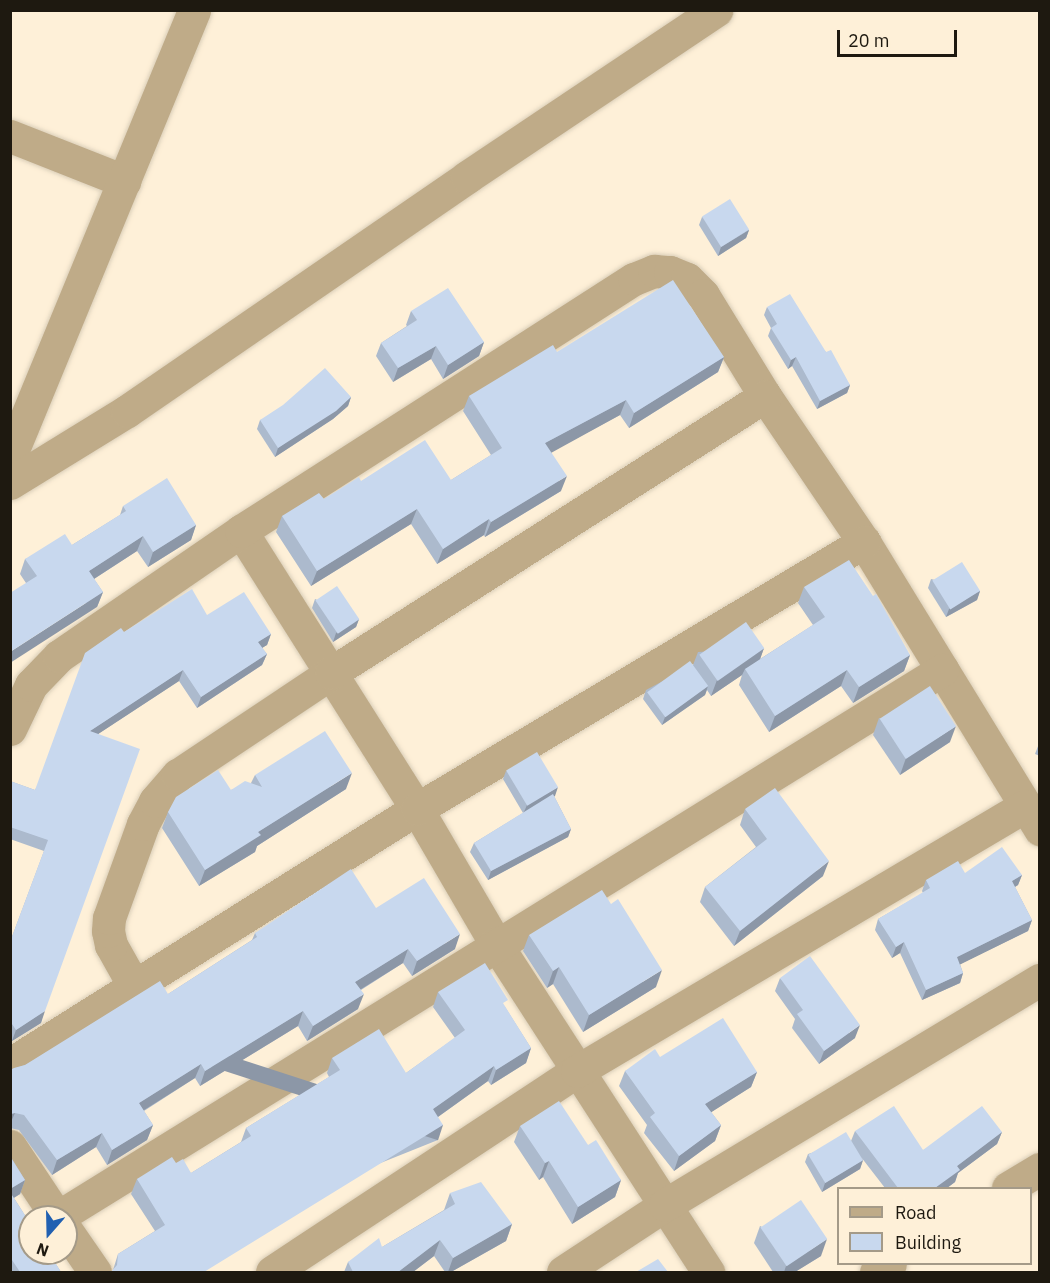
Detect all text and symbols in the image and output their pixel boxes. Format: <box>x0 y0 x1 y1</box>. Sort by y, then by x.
scale bar <box>840 18 960 56</box>
text: 20 m <box>848 29 890 52</box>
legend <box>837 1187 1032 1265</box>
text: Road <box>895 1201 936 1224</box>
north arrow <box>18 1205 78 1265</box>
text: Building <box>895 1231 961 1254</box>
text: N <box>34 1239 51 1261</box>

